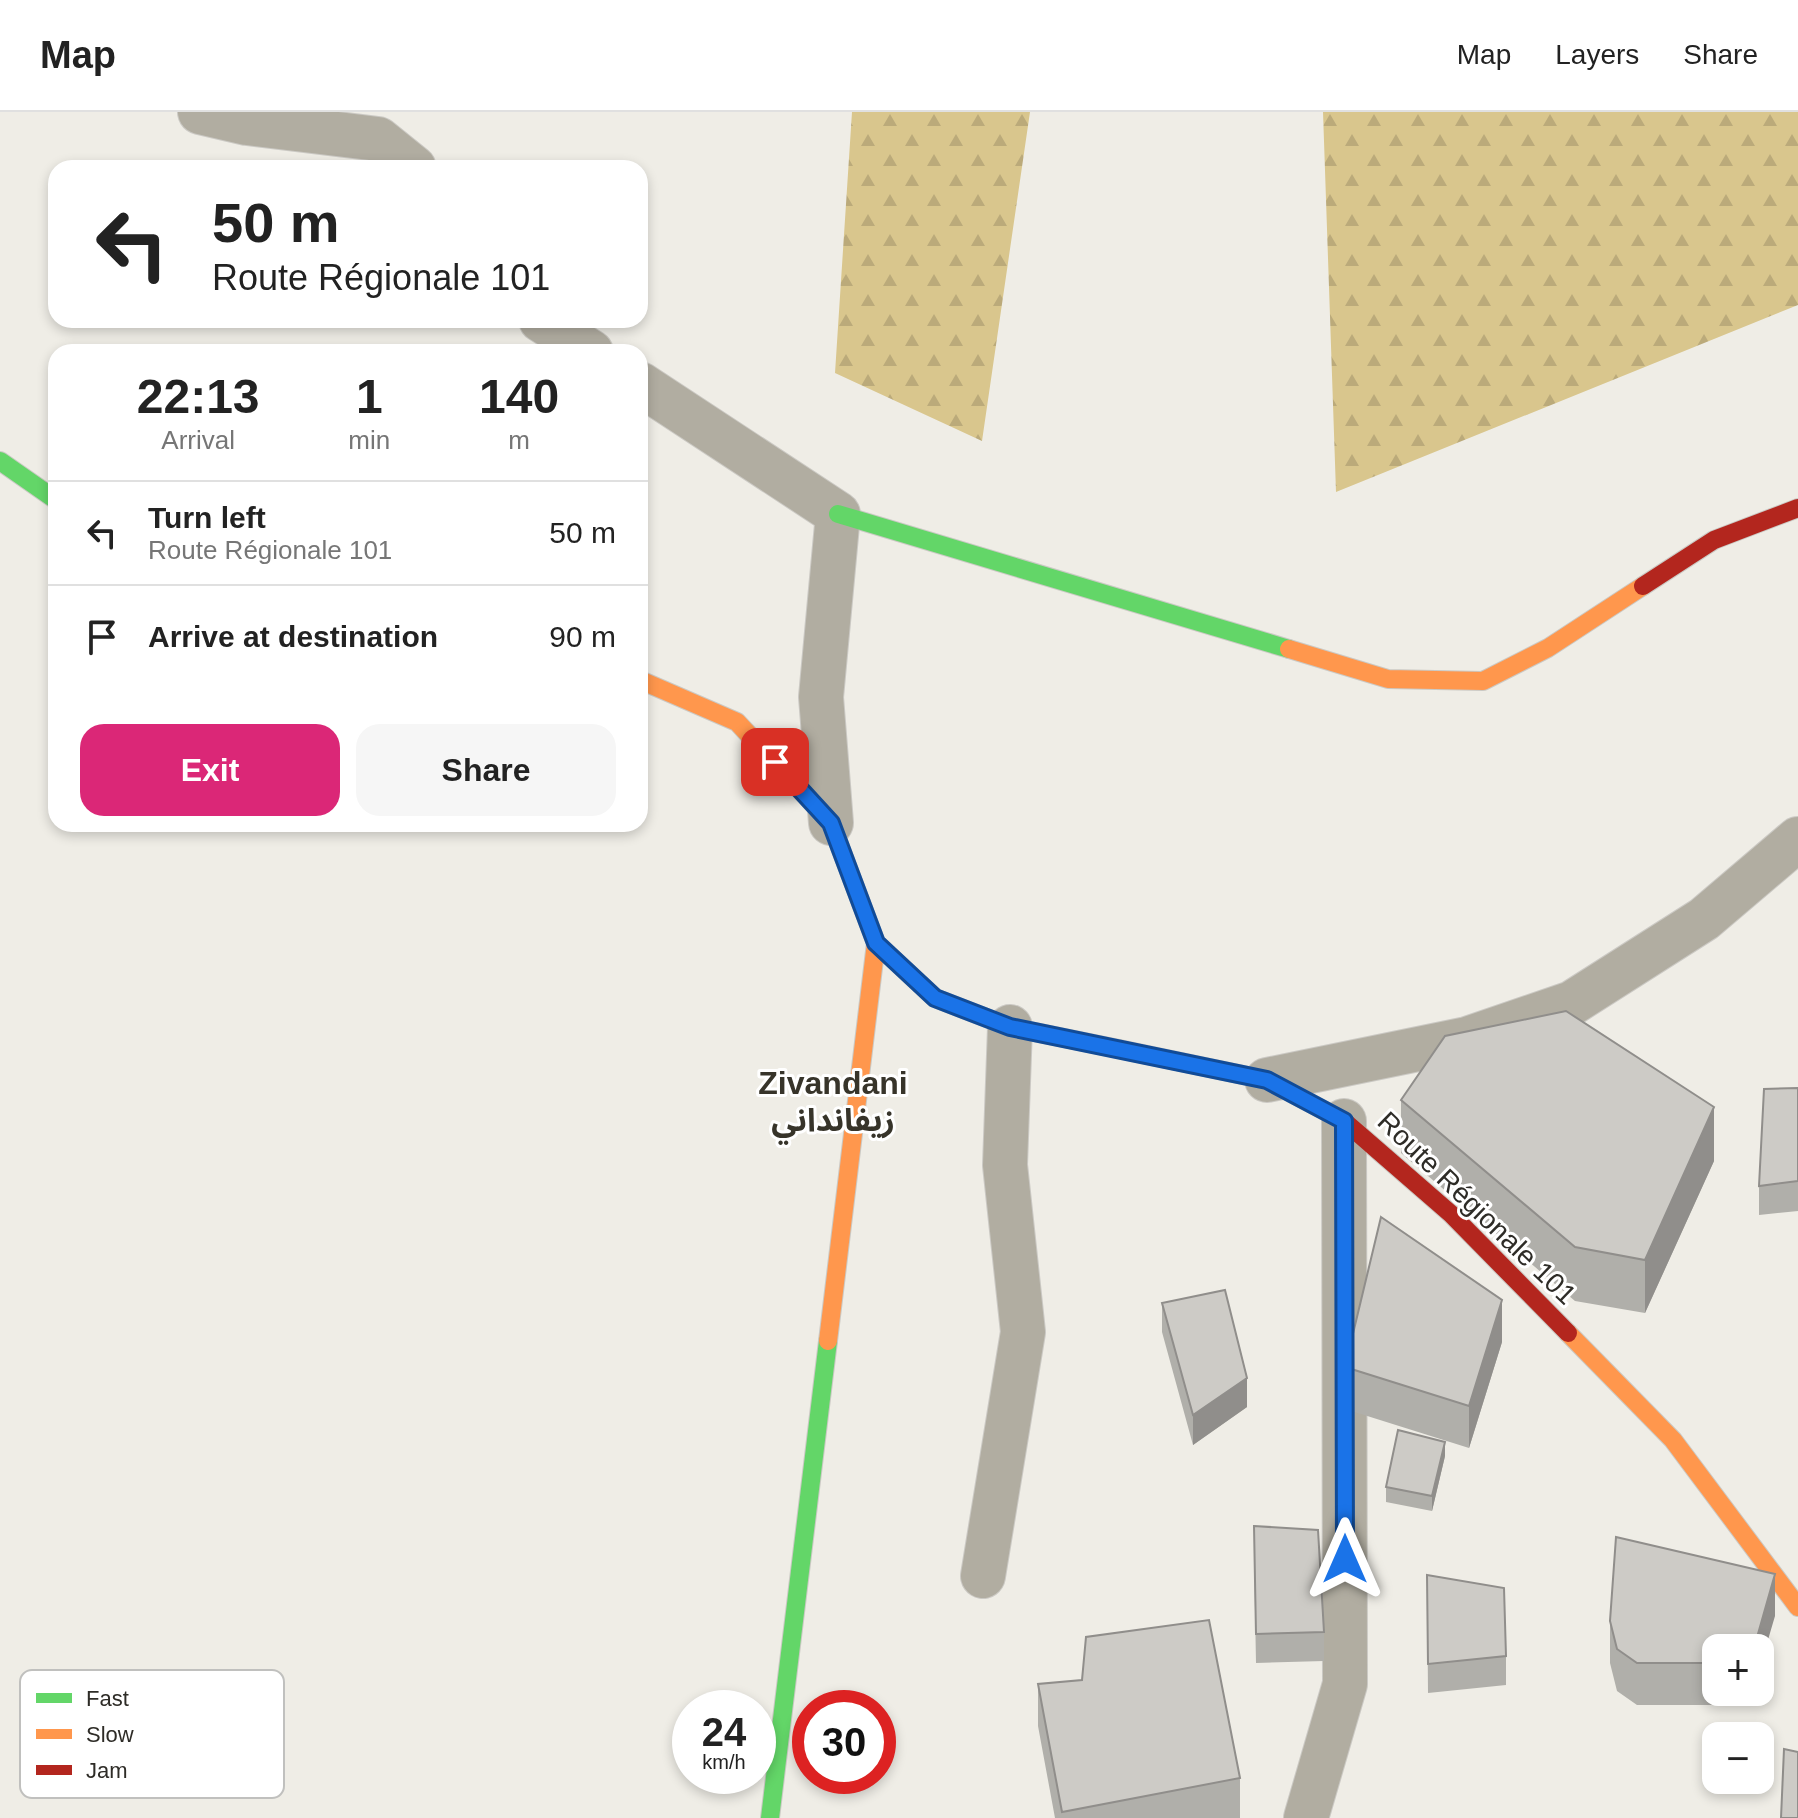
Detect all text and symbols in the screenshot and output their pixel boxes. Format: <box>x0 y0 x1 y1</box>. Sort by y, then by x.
text: Map <box>40 34 116 76</box>
text: Map <box>1457 39 1511 70</box>
text: Layers <box>1555 39 1639 70</box>
text: Share <box>1683 39 1758 70</box>
text: 50 m <box>212 191 340 254</box>
icon: left <box>80 192 184 296</box>
text: Route Régionale 101 <box>212 257 550 298</box>
text: 22:13 <box>137 370 260 423</box>
text: 1 <box>356 370 383 423</box>
text: 140 <box>479 370 559 423</box>
text: Arrival <box>161 425 235 455</box>
text: min <box>348 425 390 455</box>
text: m <box>508 425 530 455</box>
text: Turn left <box>148 501 266 534</box>
icon: left <box>80 511 124 555</box>
text: 50 m <box>549 516 616 549</box>
text: Route Régionale 101 <box>148 535 392 565</box>
icon: arrive <box>80 615 124 659</box>
text: Arrive at destination <box>148 620 438 653</box>
text: 90 m <box>549 620 616 653</box>
button: Exit <box>80 724 340 816</box>
button: Share <box>356 724 616 816</box>
pin <box>741 728 809 796</box>
icon: arrive <box>753 740 797 784</box>
district label: Zivandani زيفانداني <box>758 1065 908 1145</box>
street label: Route Régionale 101 <box>1372 1105 1582 1311</box>
position arrow <box>1303 1517 1387 1601</box>
map controls <box>1702 1634 1774 1794</box>
button: + <box>1702 1634 1774 1706</box>
legend <box>20 1670 284 1798</box>
text: Fast <box>86 1686 129 1711</box>
speed limit sign: 30 <box>792 1690 896 1794</box>
text: 24 <box>702 1710 746 1754</box>
text: Slow <box>86 1722 134 1747</box>
button: − <box>1702 1722 1774 1794</box>
text: km/h <box>702 1751 746 1773</box>
text: Jam <box>86 1758 128 1783</box>

